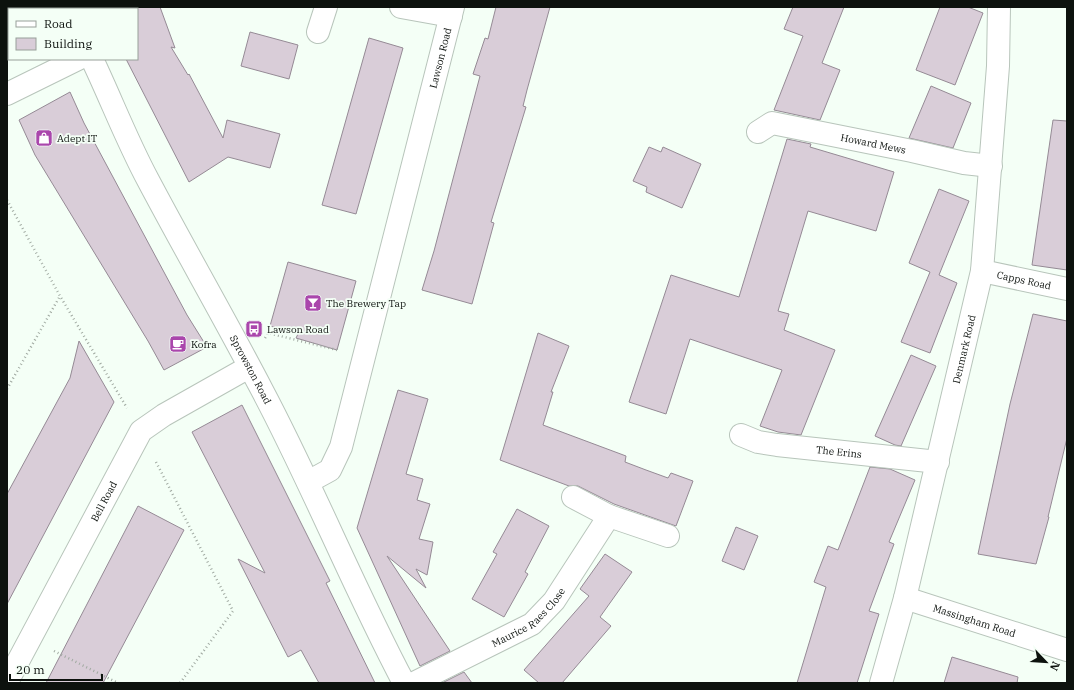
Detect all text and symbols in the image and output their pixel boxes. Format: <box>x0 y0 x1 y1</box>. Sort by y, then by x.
legend <box>8 8 138 60</box>
text: Road <box>44 16 73 31</box>
street label: Lawson Road <box>426 26 454 90</box>
text: Building <box>44 36 92 51</box>
shop icon: Adept IT <box>34 128 54 148</box>
street label: Howard Mews <box>840 130 907 156</box>
place label: Adept IT <box>57 132 98 145</box>
street label: Capps Road <box>996 268 1052 292</box>
bar icon: The Brewery Tap <box>303 293 323 313</box>
place label: The Brewery Tap <box>326 297 406 310</box>
street label: Denmark Road <box>949 313 978 385</box>
bus stop icon: Lawson Road <box>244 319 264 339</box>
place label: Lawson Road <box>267 323 329 336</box>
street label: Sprowston Road <box>227 333 275 406</box>
cafe icon: Kofra <box>168 334 188 354</box>
place label: Kofra <box>191 338 217 351</box>
street label: The Erins <box>816 443 863 460</box>
street label: Bell Road <box>87 479 120 524</box>
street label: Maurice Raes Close <box>489 585 567 650</box>
street label: Massingham Road <box>931 601 1018 640</box>
north arrow <box>1026 642 1066 682</box>
scale bar <box>10 656 102 682</box>
text: N <box>1047 659 1063 673</box>
text: 20 m <box>16 662 45 677</box>

